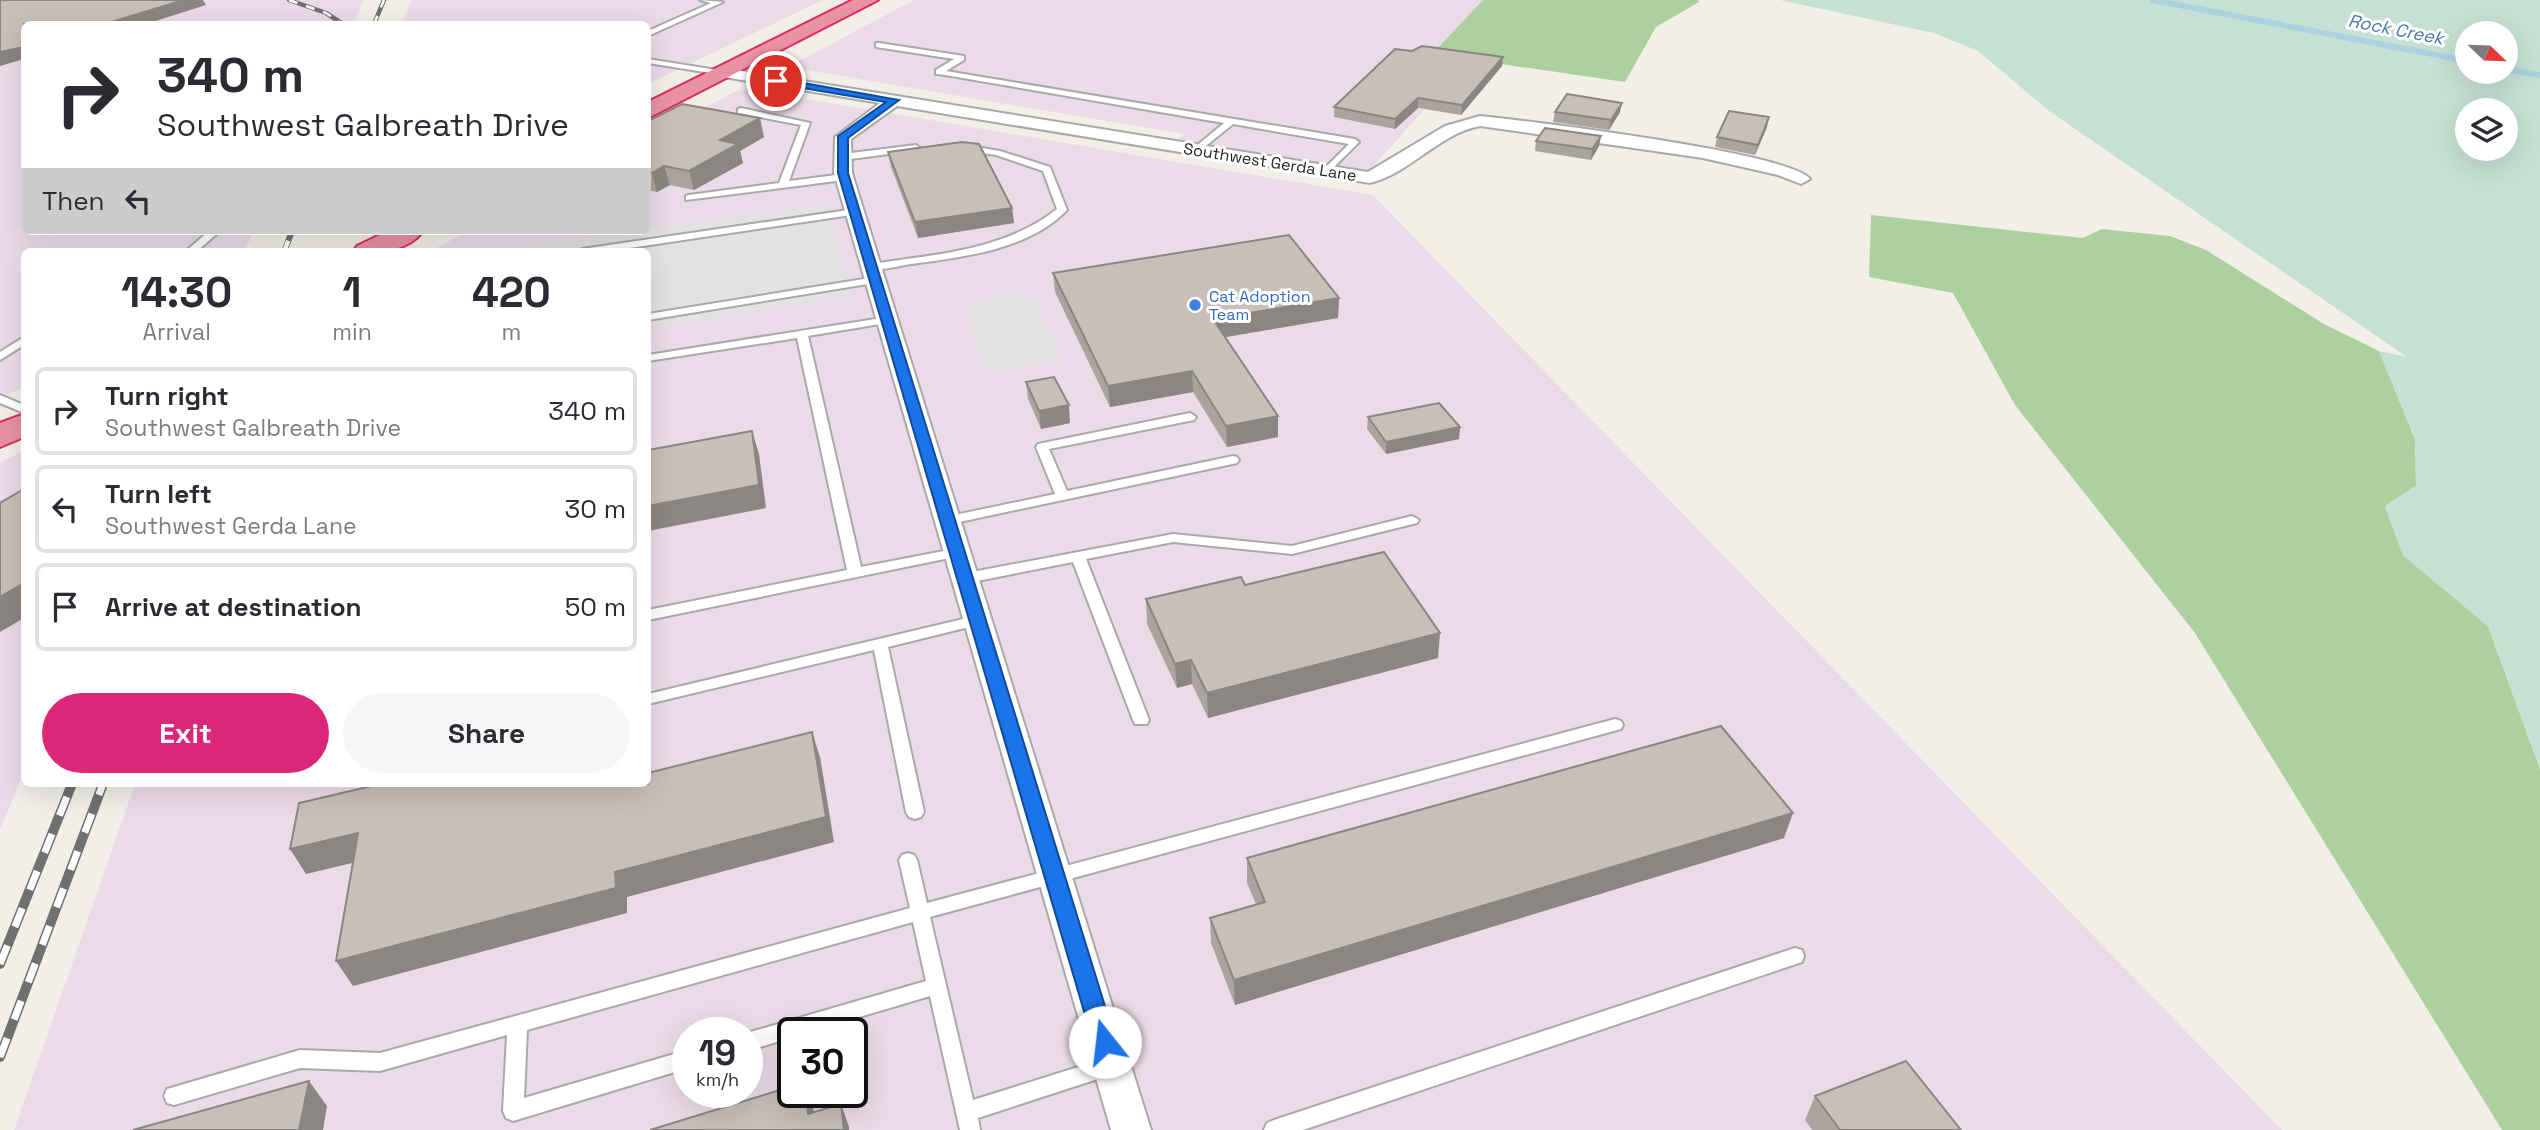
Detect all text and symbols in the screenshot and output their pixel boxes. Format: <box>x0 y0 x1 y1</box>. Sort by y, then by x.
water label: Rock Creek <box>2346 8 2448 50</box>
north arrow <box>2455 21 2518 84</box>
map controls <box>2455 21 2518 161</box>
text: 340 m <box>157 44 304 106</box>
icon: right <box>42 49 133 140</box>
pin <box>746 51 806 111</box>
icon: arrive <box>757 62 795 100</box>
button: layers <box>2455 98 2518 161</box>
text: Southwest Galbreath Drive <box>157 105 569 145</box>
street label: Southwest Gerda Lane <box>1182 138 1358 186</box>
icon: left <box>119 182 157 220</box>
text: Then <box>42 184 105 218</box>
text: 14:30 <box>121 266 232 319</box>
text: 1 <box>343 266 362 319</box>
text: 420 <box>472 266 551 319</box>
place label: Cat Adoption Team <box>1209 286 1310 325</box>
marker: Cat Adoption Team <box>1187 297 1203 313</box>
text: Arrival <box>142 317 211 347</box>
text: min <box>332 317 372 347</box>
text: m <box>502 317 521 347</box>
text: Turn right <box>105 379 229 413</box>
icon: right <box>46 392 84 430</box>
text: 340 m <box>548 394 626 428</box>
text: Southwest Galbreath Drive <box>105 413 401 443</box>
text: Turn left <box>105 477 212 511</box>
icon: left <box>46 490 84 528</box>
text: 30 m <box>565 492 626 526</box>
text: Southwest Gerda Lane <box>105 511 357 541</box>
icon: arrive <box>46 588 84 626</box>
text: Arrive at destination <box>105 590 362 624</box>
text: 50 m <box>565 590 626 624</box>
button: Exit <box>42 693 329 773</box>
button: Share <box>343 693 630 773</box>
position arrow <box>1068 1005 1142 1079</box>
speed limit sign: 30 <box>777 1017 868 1108</box>
text: 19 <box>699 1031 736 1075</box>
text: km/h <box>696 1068 739 1091</box>

